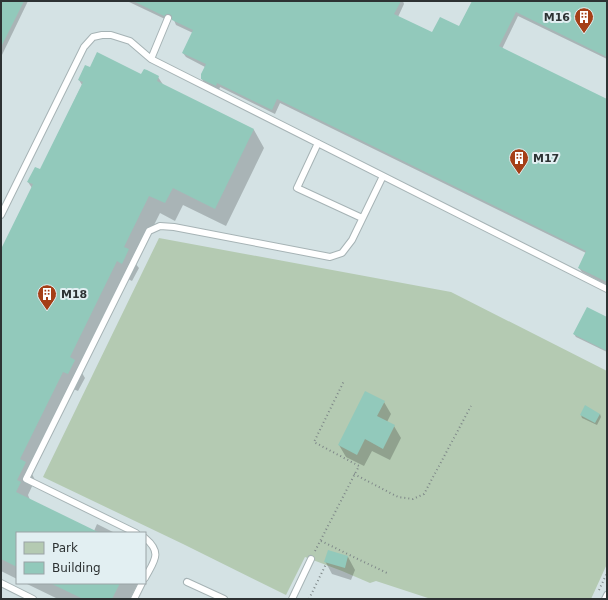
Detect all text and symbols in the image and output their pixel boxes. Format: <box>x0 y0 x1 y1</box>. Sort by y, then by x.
building icon: M16 <box>573 6 595 34</box>
place label: M16 <box>544 11 570 24</box>
building icon: M17 <box>508 147 530 175</box>
place label: M17 <box>533 152 559 165</box>
building icon: M18 <box>36 283 58 311</box>
place label: M18 <box>61 288 87 301</box>
legend <box>16 532 146 584</box>
text: Park <box>52 541 78 555</box>
text: Building <box>52 561 101 575</box>

